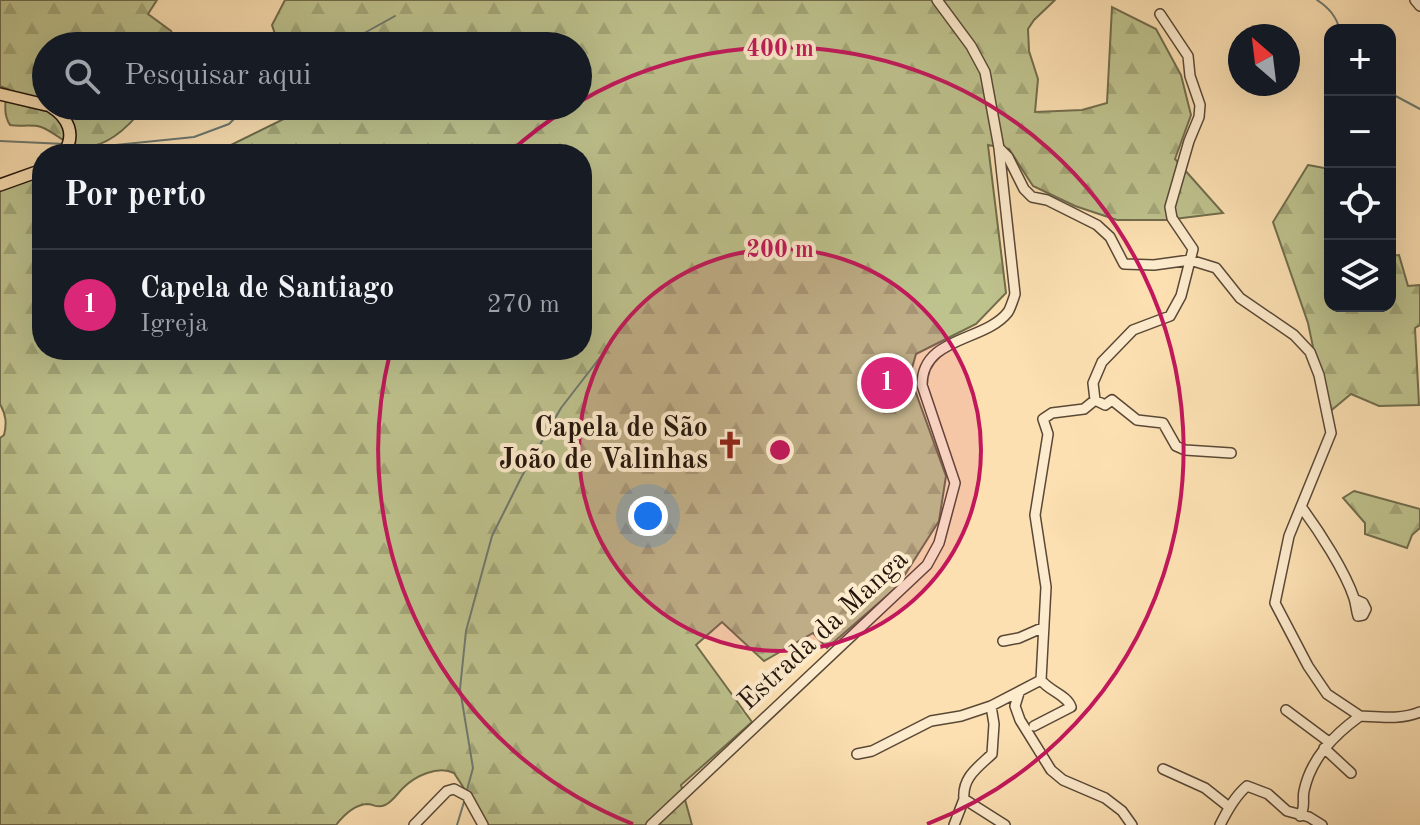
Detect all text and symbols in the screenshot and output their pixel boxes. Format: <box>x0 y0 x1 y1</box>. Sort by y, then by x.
north arrow <box>1228 24 1300 96</box>
map controls <box>1324 24 1396 312</box>
button: + <box>1324 24 1396 96</box>
search box <box>32 32 592 120</box>
text: 400 m <box>746 38 814 62</box>
icon: search <box>60 54 104 98</box>
text: Pesquisar aqui <box>124 61 311 91</box>
button: − <box>1324 96 1396 168</box>
button: locate <box>1324 168 1396 240</box>
text: Por perto <box>64 179 206 213</box>
text: 200 m <box>746 239 814 263</box>
button: layers <box>1324 240 1396 312</box>
text: Capela de Santiago <box>140 274 394 304</box>
text: 1 <box>82 292 98 318</box>
text: 270 m <box>487 292 560 318</box>
text: Igreja <box>140 311 208 337</box>
pin: 1 <box>861 353 913 413</box>
place label: Capela de São João de Valinhas <box>499 415 708 475</box>
church icon: Capela de São João de Valinhas <box>715 430 745 460</box>
centre of rings <box>766 436 794 464</box>
your location <box>628 496 668 536</box>
street label: Estrada da Manga <box>734 545 914 716</box>

